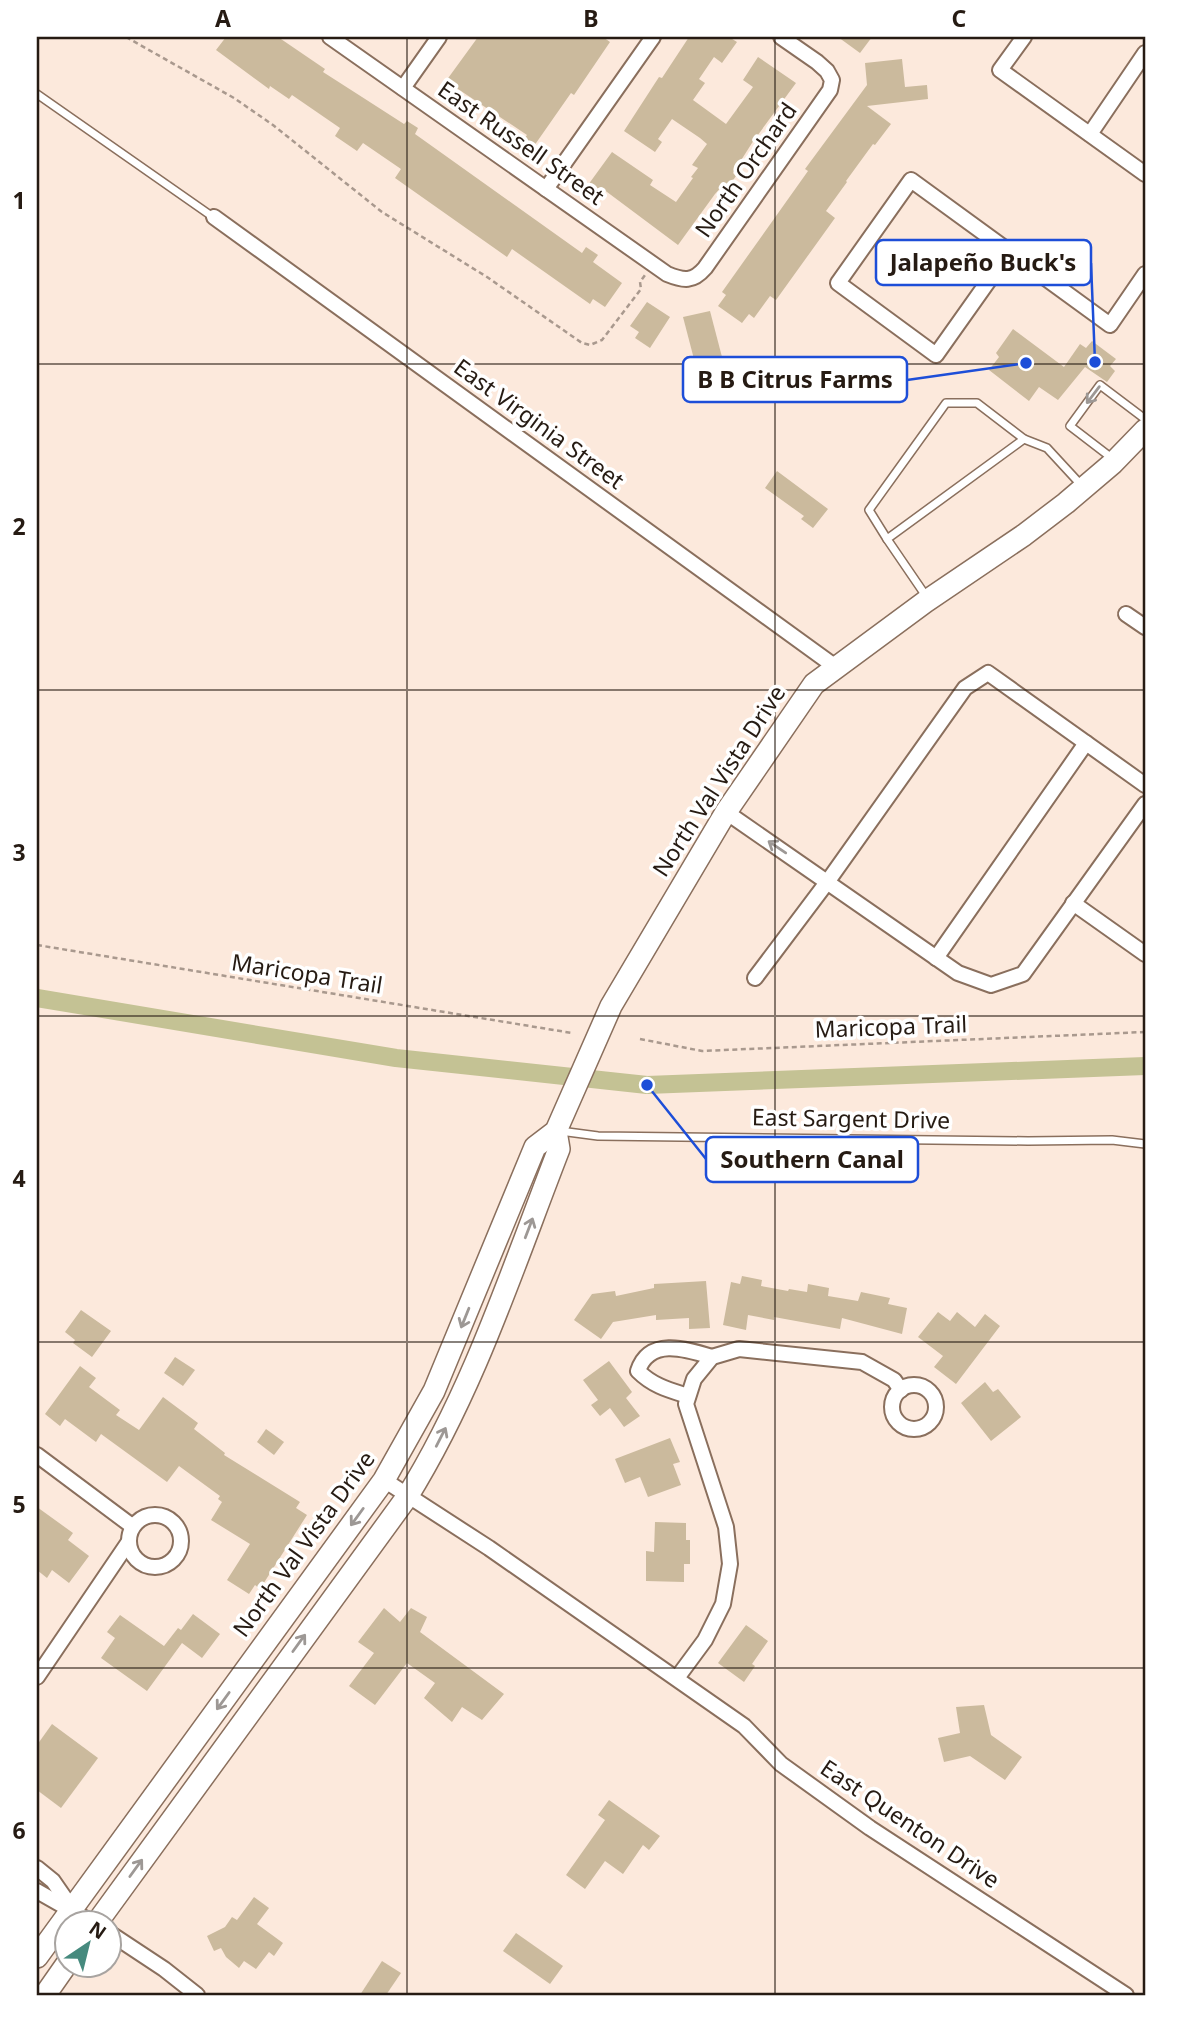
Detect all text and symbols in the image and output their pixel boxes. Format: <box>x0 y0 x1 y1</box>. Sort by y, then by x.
text: A <box>215 2 231 34</box>
text: B <box>583 2 599 34</box>
text: C <box>952 2 967 34</box>
street label: East Russell Street <box>432 73 611 212</box>
street label: North Orchard <box>687 96 804 243</box>
text: 1 <box>12 184 26 216</box>
callout: Jalapeño Buck's <box>876 240 1091 285</box>
text: Jalapeño Buck's <box>888 245 1076 278</box>
street label: East Virginia Street <box>448 350 631 496</box>
callout: B B Citrus Farms <box>683 357 907 402</box>
text: B B Citrus Farms <box>697 362 893 395</box>
one-way arrow <box>1086 385 1100 404</box>
text: 2 <box>12 510 26 542</box>
street label: North Val Vista Drive <box>644 678 792 882</box>
text: 3 <box>12 836 26 868</box>
one-way arrow <box>768 840 787 854</box>
street label: Maricopa Trail <box>229 945 385 1001</box>
street label: Maricopa Trail <box>814 1007 968 1045</box>
street label: East Sargent Drive <box>752 1100 950 1136</box>
callout: Southern Canal <box>706 1137 918 1182</box>
text: Southern Canal <box>720 1142 904 1175</box>
text: 4 <box>12 1162 26 1194</box>
one-way arrow <box>523 1217 536 1239</box>
one-way arrow <box>458 1307 471 1329</box>
one-way arrow <box>434 1427 448 1448</box>
street label: North Val Vista Drive <box>225 1444 381 1643</box>
text: 5 <box>12 1488 26 1520</box>
one-way arrow <box>350 1507 364 1526</box>
one-way arrow <box>292 1634 306 1653</box>
one-way arrow <box>216 1691 230 1710</box>
street label: East Quenton Drive <box>815 1751 1006 1895</box>
text: 6 <box>12 1814 26 1846</box>
one-way arrow <box>129 1859 143 1878</box>
north arrow <box>52 1910 122 1980</box>
text: N <box>84 1915 112 1945</box>

